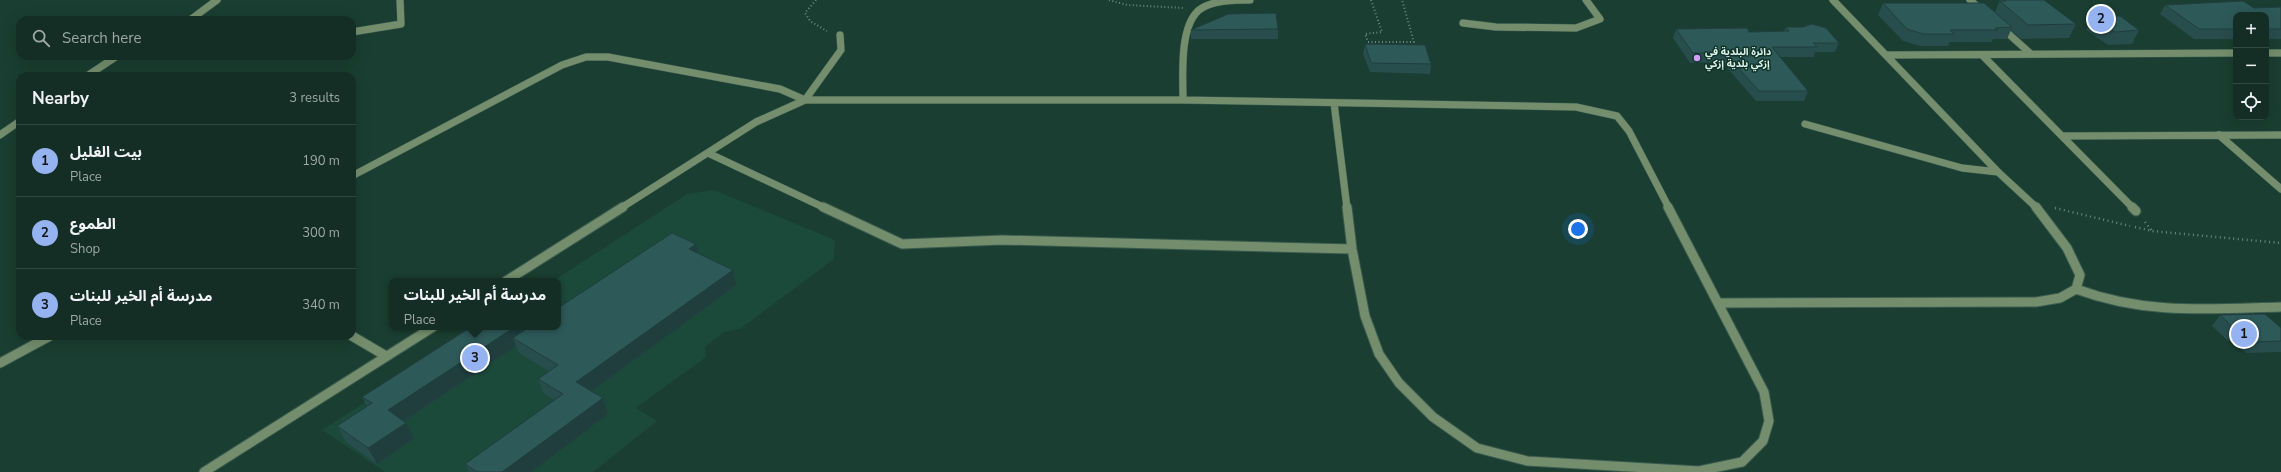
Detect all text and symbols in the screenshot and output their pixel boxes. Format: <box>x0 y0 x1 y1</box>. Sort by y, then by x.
pin: 2 <box>2088 4 2114 34</box>
map controls <box>2233 12 2269 120</box>
button: + <box>2233 12 2269 48</box>
search box <box>16 16 356 60</box>
icon: search <box>30 27 52 49</box>
text: Search here <box>62 28 142 48</box>
place label: دائرة البلدية في إزكي بلدية إزكي <box>1705 45 1771 72</box>
button: − <box>2233 48 2269 84</box>
marker: دائرة البلدية في إزكي بلدية إزكي <box>1692 53 1702 63</box>
button: locate <box>2233 84 2269 120</box>
text: Nearby <box>32 87 89 110</box>
text: 3 results <box>289 89 340 107</box>
text: بيت الغليل <box>70 142 142 162</box>
text: 1 <box>41 152 49 170</box>
text: 190 m <box>302 152 340 170</box>
text: Place <box>70 168 102 186</box>
text: الطموع <box>70 214 116 234</box>
your location <box>1568 219 1588 239</box>
text: 2 <box>41 224 49 242</box>
text: 300 m <box>302 224 340 242</box>
text: Shop <box>70 240 100 258</box>
popup <box>389 278 561 330</box>
text: مدرسة أم الخير للبنات <box>404 285 546 305</box>
text: مدرسة أم الخير للبنات <box>70 286 213 306</box>
text: 3 <box>41 296 49 314</box>
text: 340 m <box>302 296 340 314</box>
text: Place <box>404 311 436 329</box>
text: Place <box>70 312 102 330</box>
pin: 1 <box>2231 319 2257 349</box>
pin: 3 <box>462 343 488 373</box>

